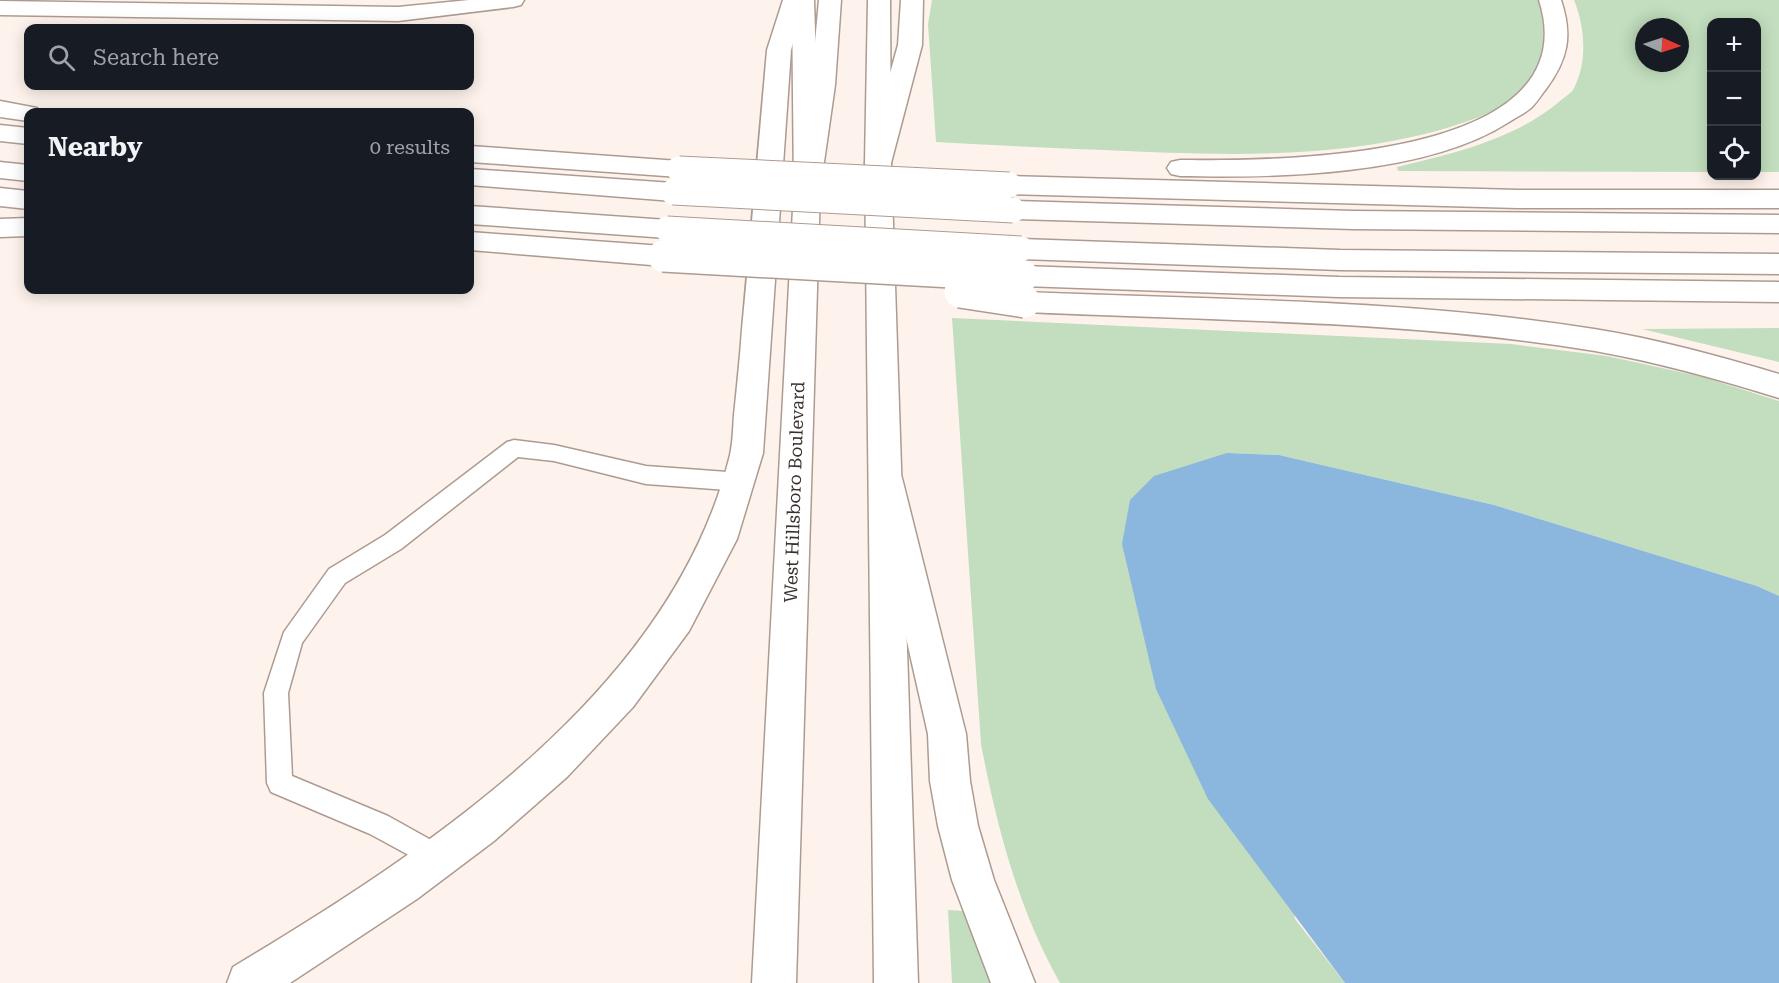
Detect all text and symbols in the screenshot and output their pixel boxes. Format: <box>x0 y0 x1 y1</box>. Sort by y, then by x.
north arrow <box>1635 18 1689 72</box>
map controls <box>1707 18 1761 180</box>
button: + <box>1707 18 1761 72</box>
search box <box>24 24 474 90</box>
icon: search <box>45 41 78 74</box>
text: Search here <box>93 45 219 70</box>
button: − <box>1707 72 1761 126</box>
button: locate <box>1707 126 1761 180</box>
text: Nearby <box>48 132 142 162</box>
text: 0 results <box>370 135 450 159</box>
street label: West Hillsboro Boulevard <box>780 381 808 603</box>

